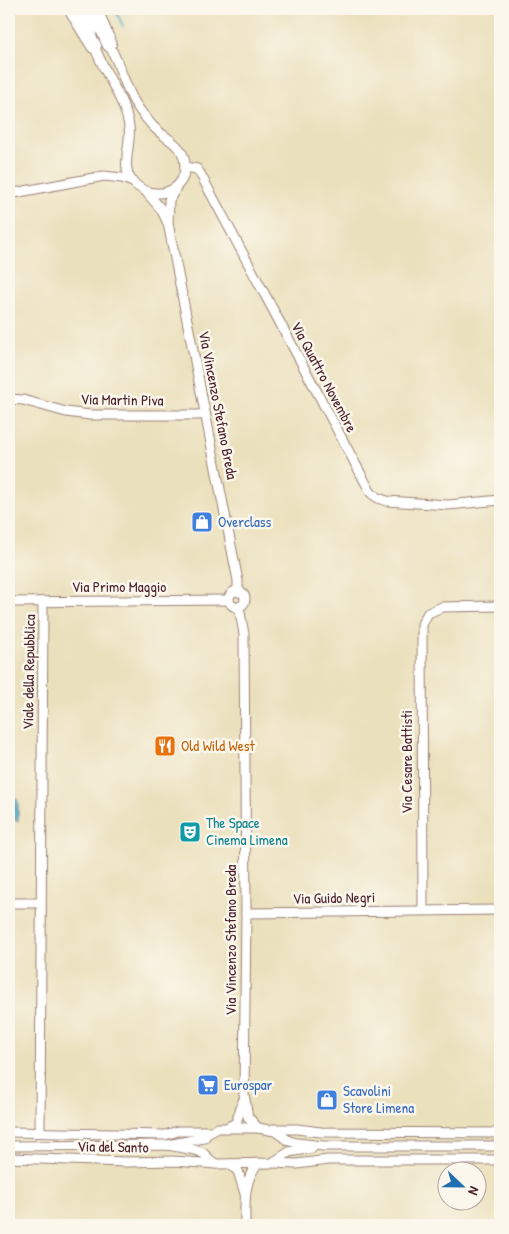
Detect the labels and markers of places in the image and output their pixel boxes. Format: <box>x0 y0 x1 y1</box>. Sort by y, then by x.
shop icon: Overclass <box>190 510 214 534</box>
place label: Overclass <box>218 511 272 532</box>
restaurant icon: Old Wild West <box>153 734 177 758</box>
place label: Old Wild West <box>181 735 256 756</box>
place label: The Space Cinema Limena <box>206 812 288 850</box>
theatre icon: The Space Cinema Limena <box>178 820 202 844</box>
supermarket icon: Eurospar <box>196 1073 220 1097</box>
place label: Eurospar <box>224 1074 273 1095</box>
place label: Scavolini Store Limena <box>343 1080 414 1118</box>
shop icon: Scavolini Store Limena <box>315 1088 339 1112</box>

